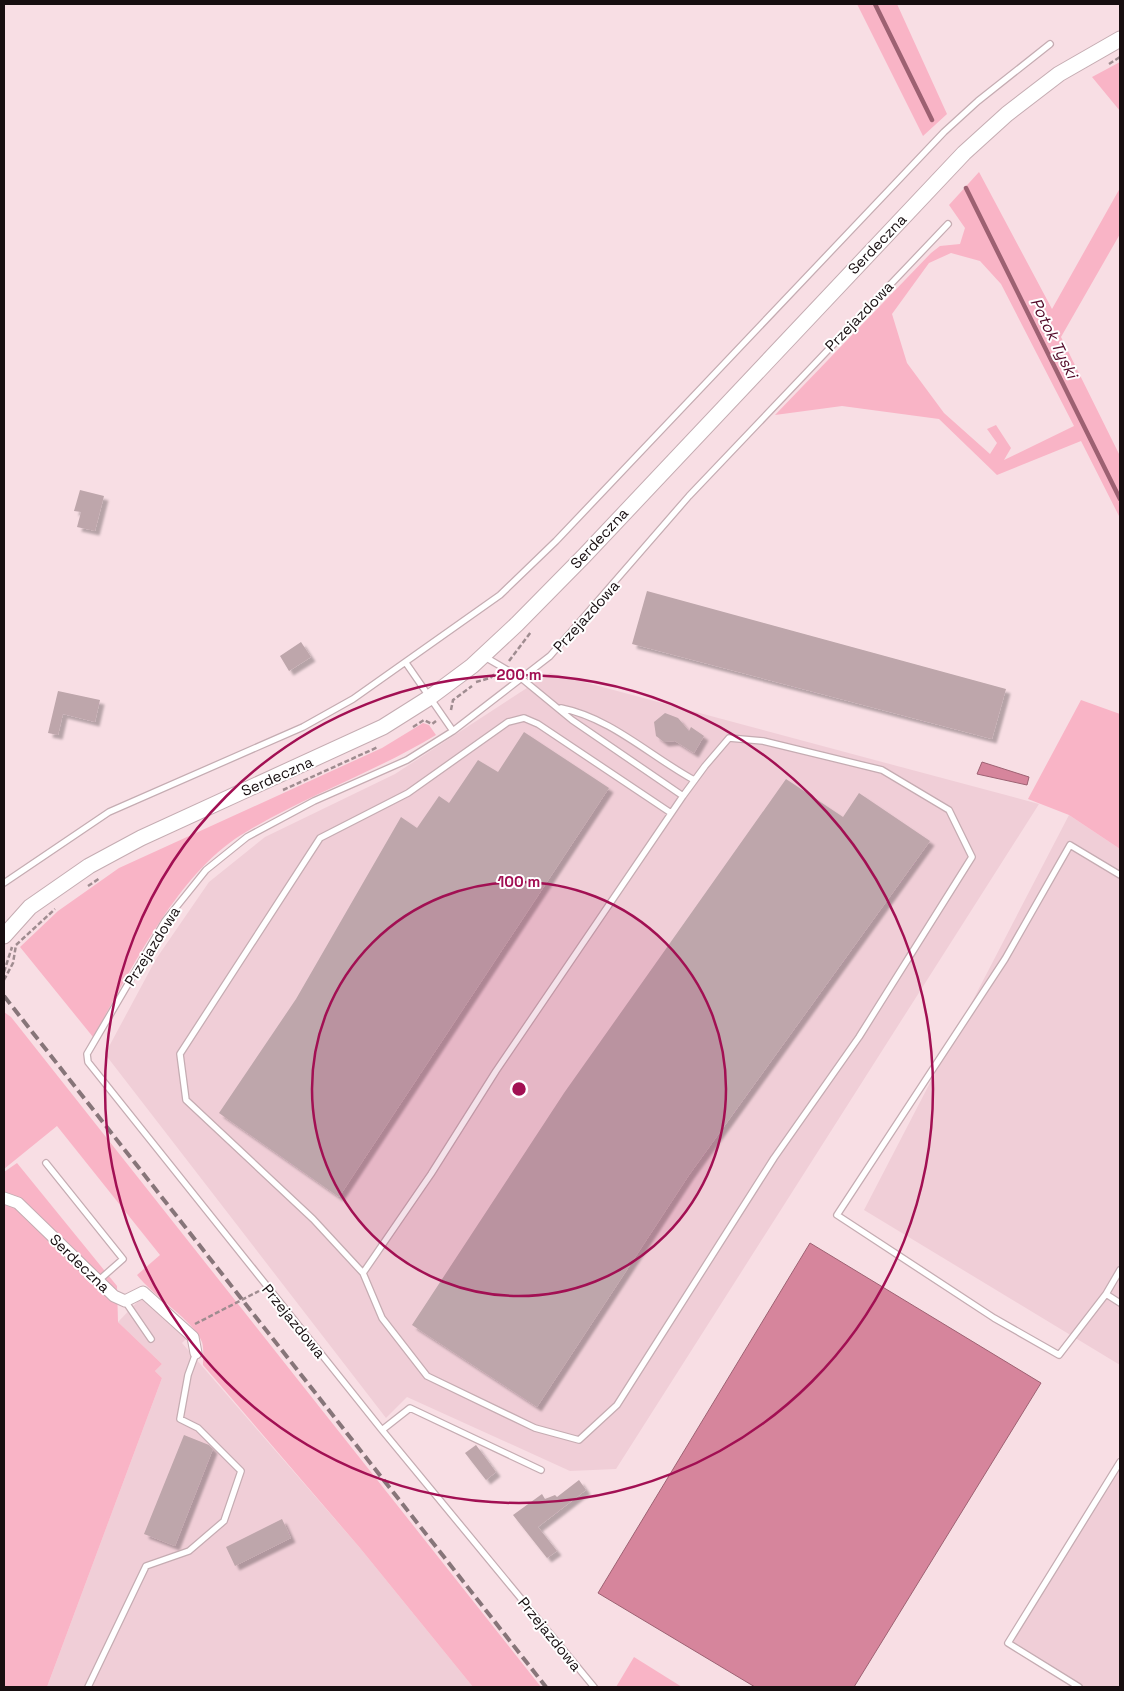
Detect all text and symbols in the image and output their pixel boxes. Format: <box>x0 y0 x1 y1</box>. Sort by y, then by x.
street label: Serdeczna <box>844 210 911 278</box>
street label: Przejazdowa <box>821 277 897 355</box>
water label: Potok Tyski <box>1025 294 1083 384</box>
street label: Serdeczna <box>566 503 632 572</box>
street label: Przejazdowa <box>549 576 623 656</box>
text: 200 m <box>497 665 541 684</box>
street label: Serdeczna <box>238 752 316 800</box>
text: 100 m <box>498 872 540 891</box>
street label: Przejazdowa <box>120 902 184 989</box>
centre of rings <box>510 1080 528 1098</box>
street label: Serdeczna <box>46 1230 114 1297</box>
street label: Przejazdowa <box>258 1280 330 1362</box>
street label: Przejazdowa <box>514 1593 586 1675</box>

